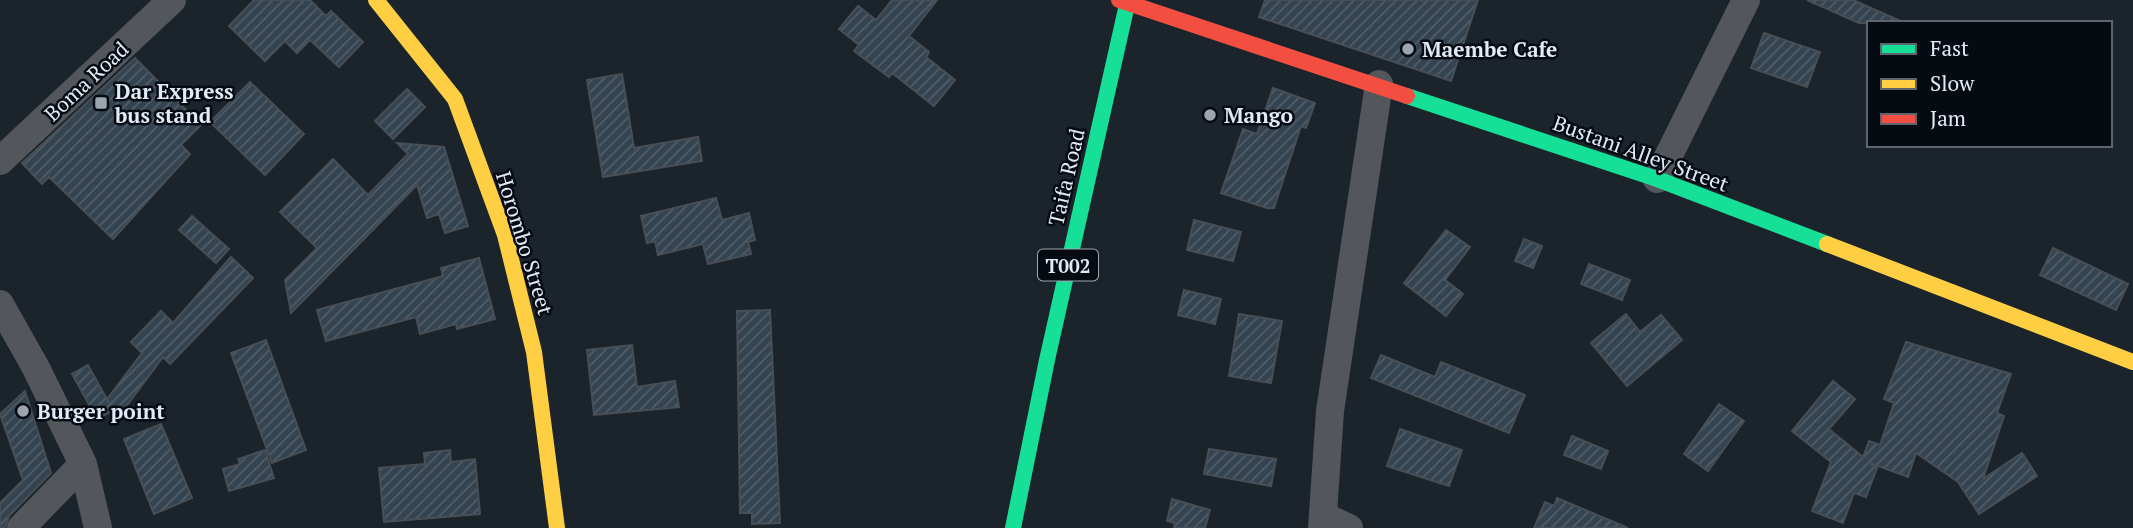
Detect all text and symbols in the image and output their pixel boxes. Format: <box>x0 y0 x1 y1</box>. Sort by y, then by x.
legend <box>1867 21 2112 147</box>
text: Fast <box>1930 34 1969 62</box>
street label: Boma Road <box>38 35 134 127</box>
place label: Maembe Cafe <box>1422 35 1557 63</box>
marker: Maembe Cafe <box>1400 41 1416 57</box>
text: Slow <box>1930 69 1975 97</box>
place label: Dar Express bus stand <box>114 77 233 129</box>
marker: Dar Express bus stand <box>93 95 109 111</box>
place label: Mango <box>1224 101 1293 129</box>
text: Jam <box>1930 104 1966 132</box>
marker: Mango <box>1202 107 1218 123</box>
street label: Bustani Alley Street <box>1549 108 1733 198</box>
street label: Taifa Road <box>1041 125 1091 228</box>
street label: Horombo Street <box>490 168 560 318</box>
road number: T002 <box>1038 249 1098 280</box>
place label: Burger point <box>37 397 165 425</box>
marker: Burger point <box>15 403 31 419</box>

